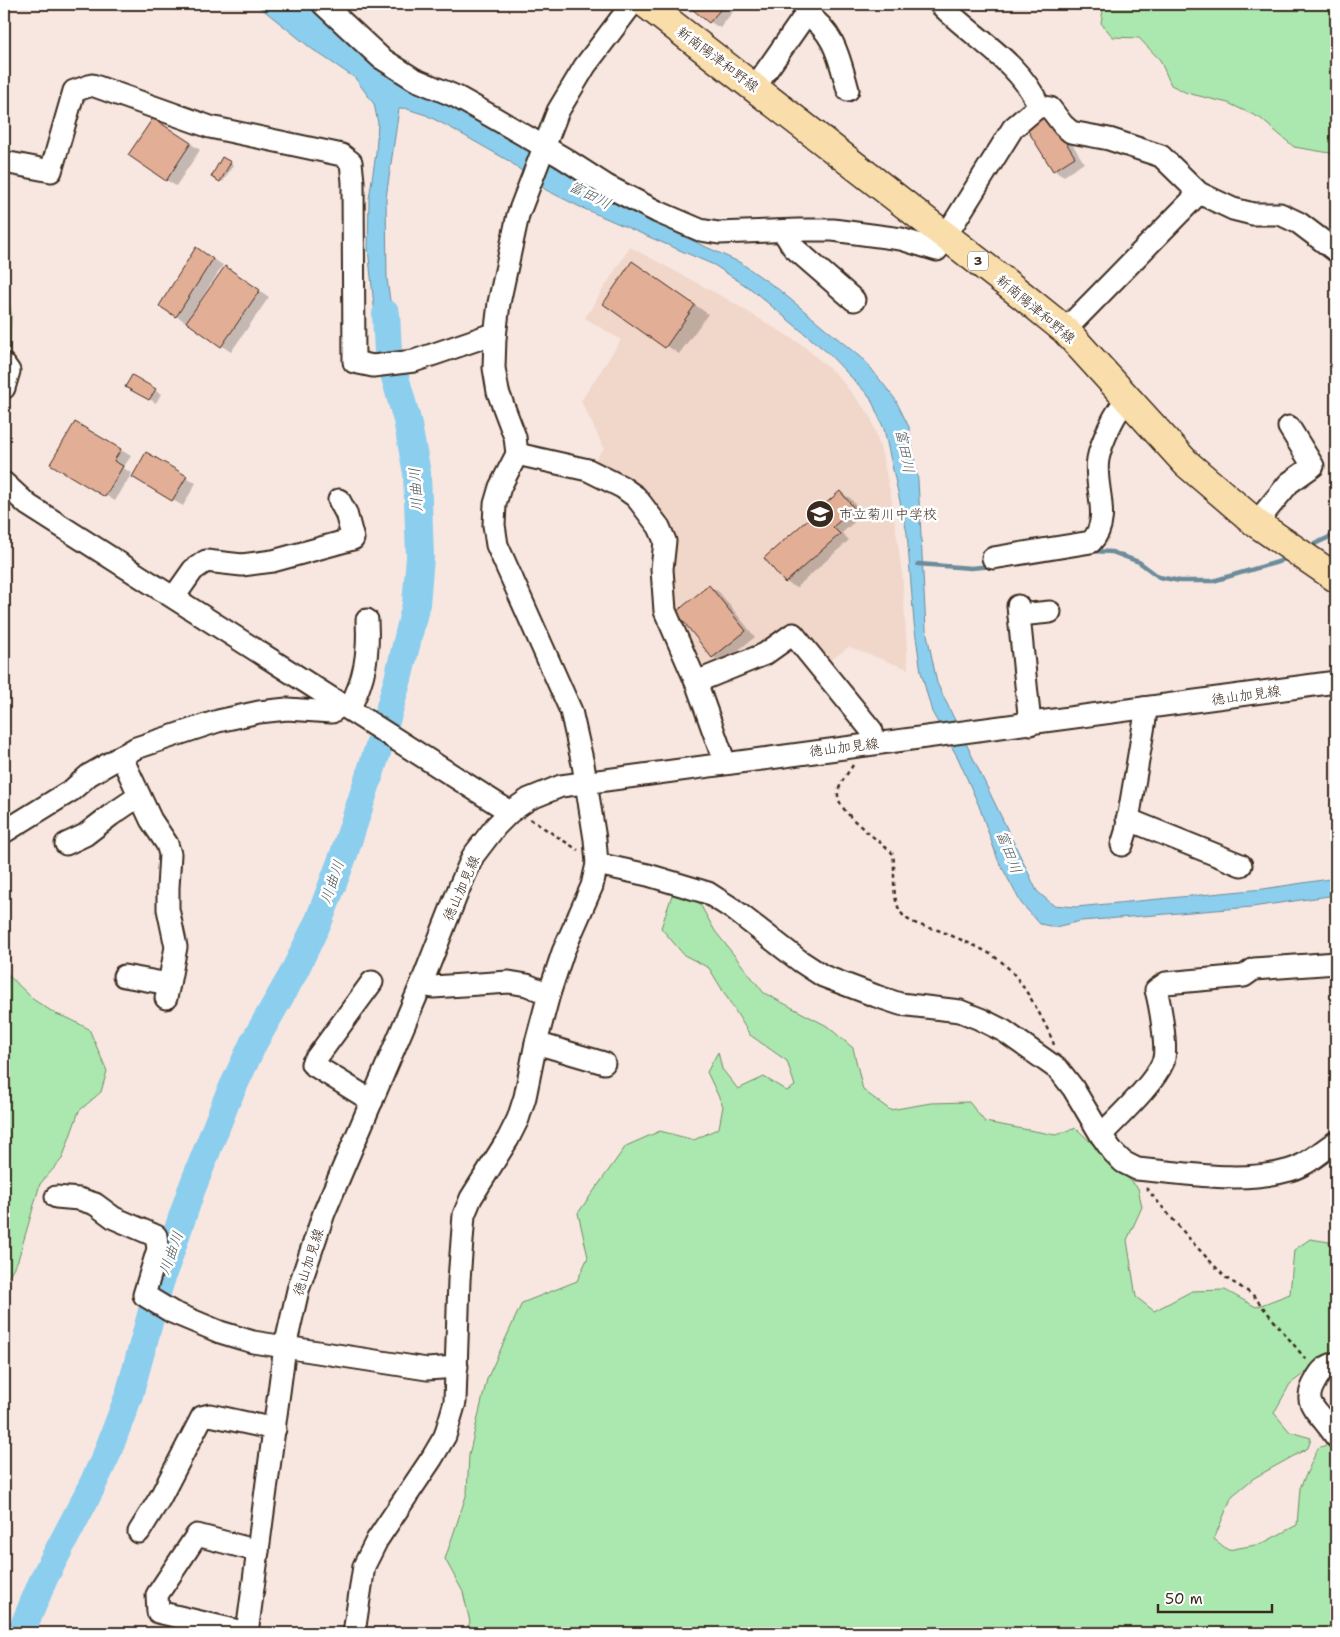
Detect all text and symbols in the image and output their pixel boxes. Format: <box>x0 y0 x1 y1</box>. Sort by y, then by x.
street label: 新南陽津和野線 <box>673 22 763 96</box>
water label: 富田川 <box>565 176 615 214</box>
road number: 3 <box>968 252 988 270</box>
street label: 新南陽津和野線 <box>993 271 1079 347</box>
water label: 富田川 <box>891 427 919 475</box>
water label: 川曲川 <box>404 467 428 513</box>
school or university icon: 市立菊川中学校 <box>805 499 835 529</box>
place label: 市立菊川中学校 <box>839 505 937 523</box>
street label: 徳山加見線 <box>1210 681 1282 709</box>
street label: 徳山加見線 <box>808 734 880 760</box>
water label: 富田川 <box>992 827 1026 877</box>
street label: 徳山加見線 <box>439 852 483 924</box>
water label: 川曲川 <box>315 857 349 907</box>
street label: 徳山加見線 <box>289 1226 327 1298</box>
water label: 川曲川 <box>154 1228 188 1278</box>
scale bar <box>1158 1582 1271 1614</box>
text: 50 m <box>1165 1589 1203 1609</box>

